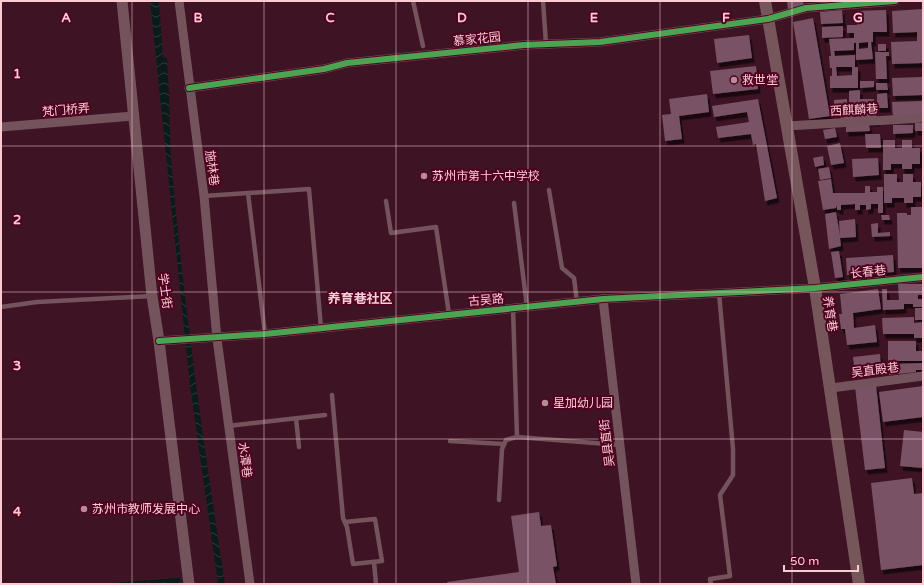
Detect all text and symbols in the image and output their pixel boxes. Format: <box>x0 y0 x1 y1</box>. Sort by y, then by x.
text: A <box>61 10 71 26</box>
text: B <box>193 10 203 26</box>
text: C <box>325 10 335 26</box>
text: D <box>457 10 467 26</box>
text: E <box>590 10 598 26</box>
text: F <box>722 10 730 26</box>
text: G <box>853 10 863 26</box>
street label: 慕家花园 <box>452 30 502 48</box>
text: 1 <box>13 66 21 82</box>
place label: 救世堂 <box>742 73 778 87</box>
marker: 救世堂 <box>729 75 739 85</box>
street label: 梵门桥弄 <box>41 101 91 119</box>
street label: 西麒麟巷 <box>830 102 878 118</box>
street label: 施林巷 <box>203 149 221 187</box>
place label: 苏州市第十六中学校 <box>432 169 540 183</box>
marker: 苏州市第十六中学校 <box>419 171 429 181</box>
text: 2 <box>13 212 21 228</box>
street label: 长春巷 <box>849 263 887 281</box>
street label: 学士街 <box>156 272 174 310</box>
district label: 养育巷社区 <box>327 291 393 307</box>
street label: 古吴路 <box>467 291 505 309</box>
street label: 养育巷 <box>820 295 840 333</box>
text: 3 <box>13 358 21 374</box>
street label: 吴直殿巷 <box>850 360 900 380</box>
place label: 星加幼儿园 <box>553 396 613 410</box>
marker: 星加幼儿园 <box>540 398 550 408</box>
street label: 吴县直街 <box>597 418 617 468</box>
street label: 水潭巷 <box>236 441 254 479</box>
place label: 苏州市教师发展中心 <box>92 502 200 516</box>
text: 4 <box>13 504 22 520</box>
marker: 苏州市教师发展中心 <box>79 504 89 514</box>
scale bar <box>784 547 858 573</box>
text: 50 m <box>790 554 819 568</box>

